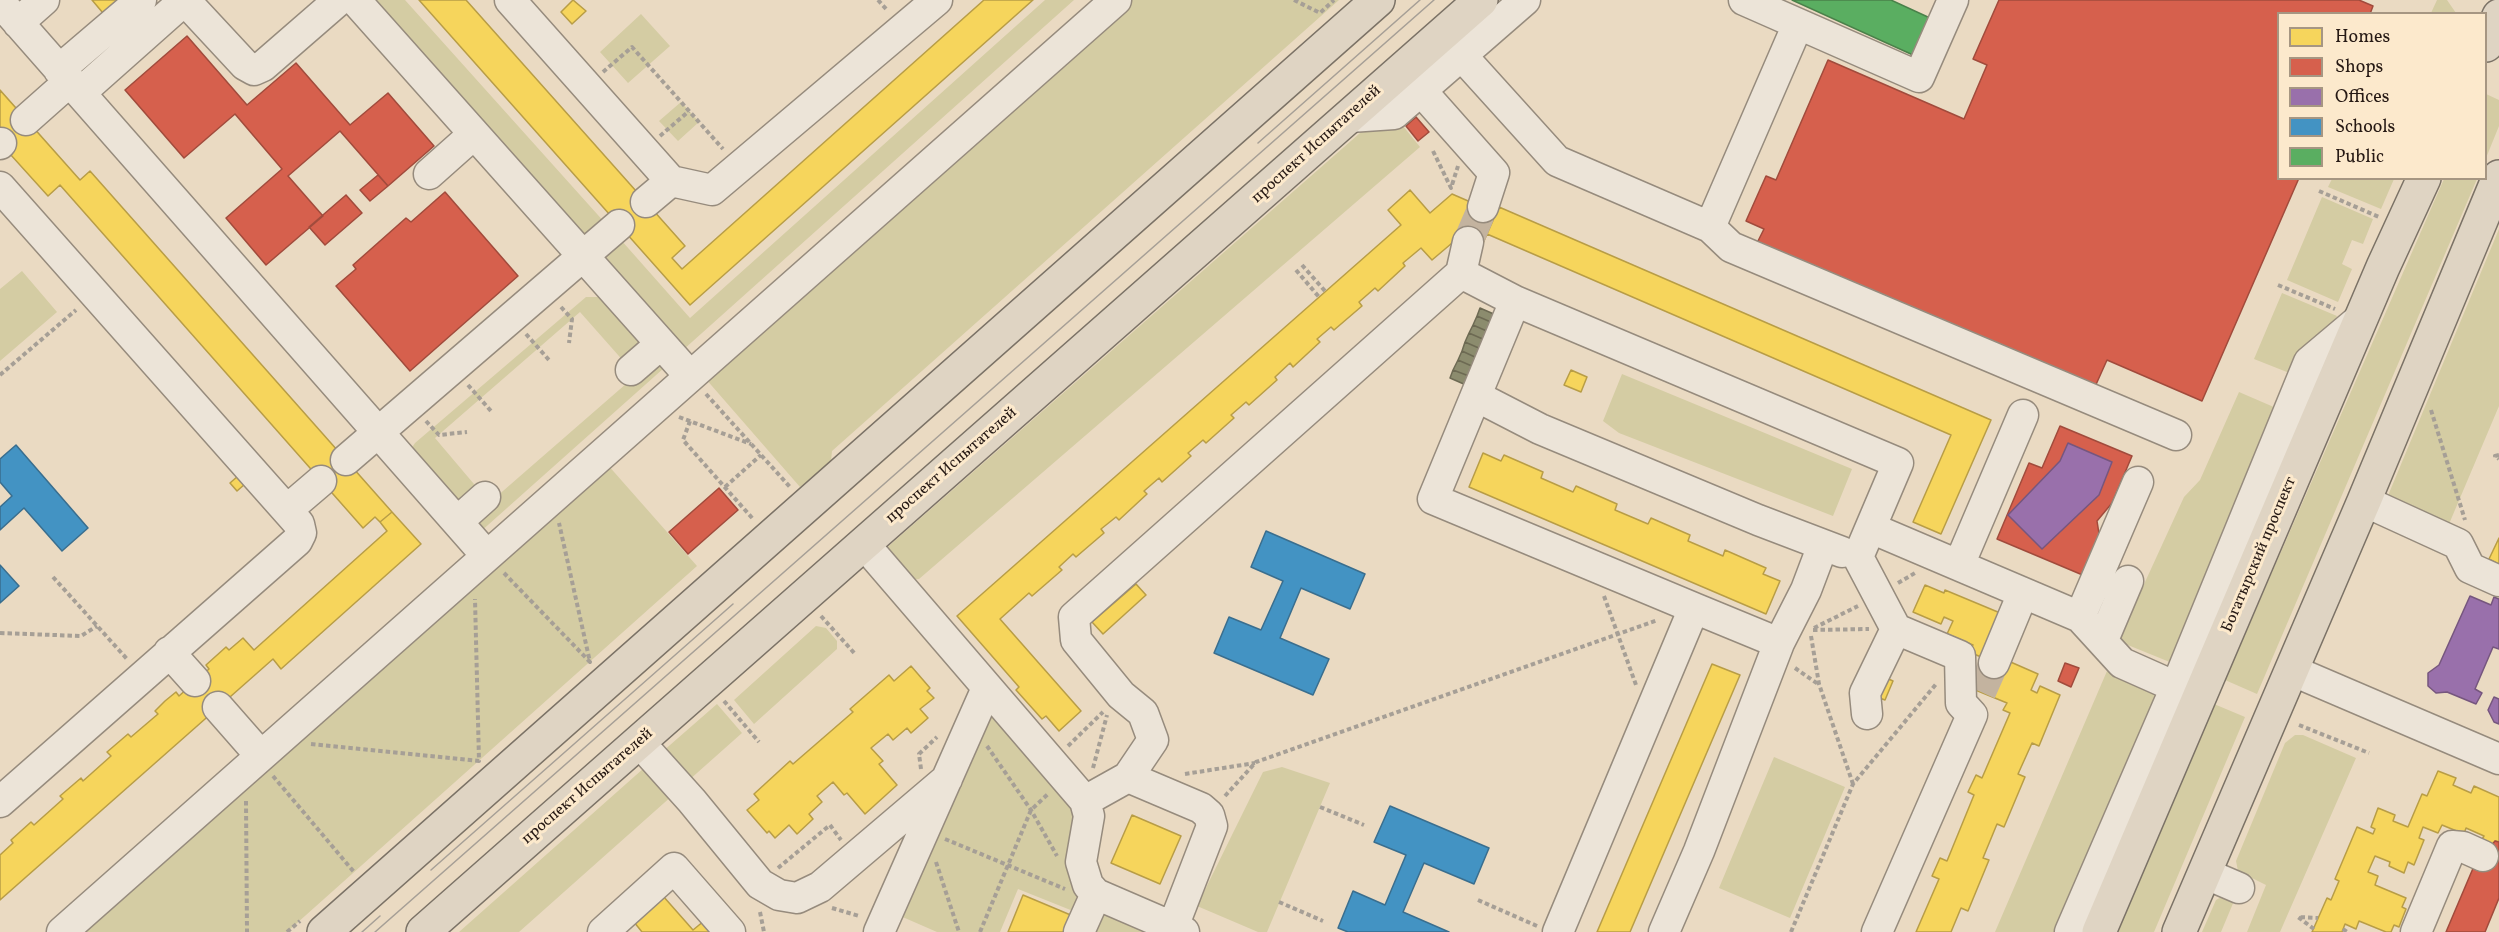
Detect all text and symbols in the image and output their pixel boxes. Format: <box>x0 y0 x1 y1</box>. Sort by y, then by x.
legend <box>2277 12 2487 180</box>
text: Homes <box>2335 25 2390 50</box>
text: Shops <box>2335 55 2383 80</box>
street label: проспект Испытателей <box>1248 82 1386 208</box>
text: Offices <box>2335 85 2390 110</box>
text: Schools <box>2335 115 2395 140</box>
text: Public <box>2335 145 2384 170</box>
street label: проспект Испытателей <box>883 404 1021 528</box>
street label: Богатырский проспект <box>2219 474 2301 636</box>
street label: проспект Испытателей <box>519 725 657 849</box>

